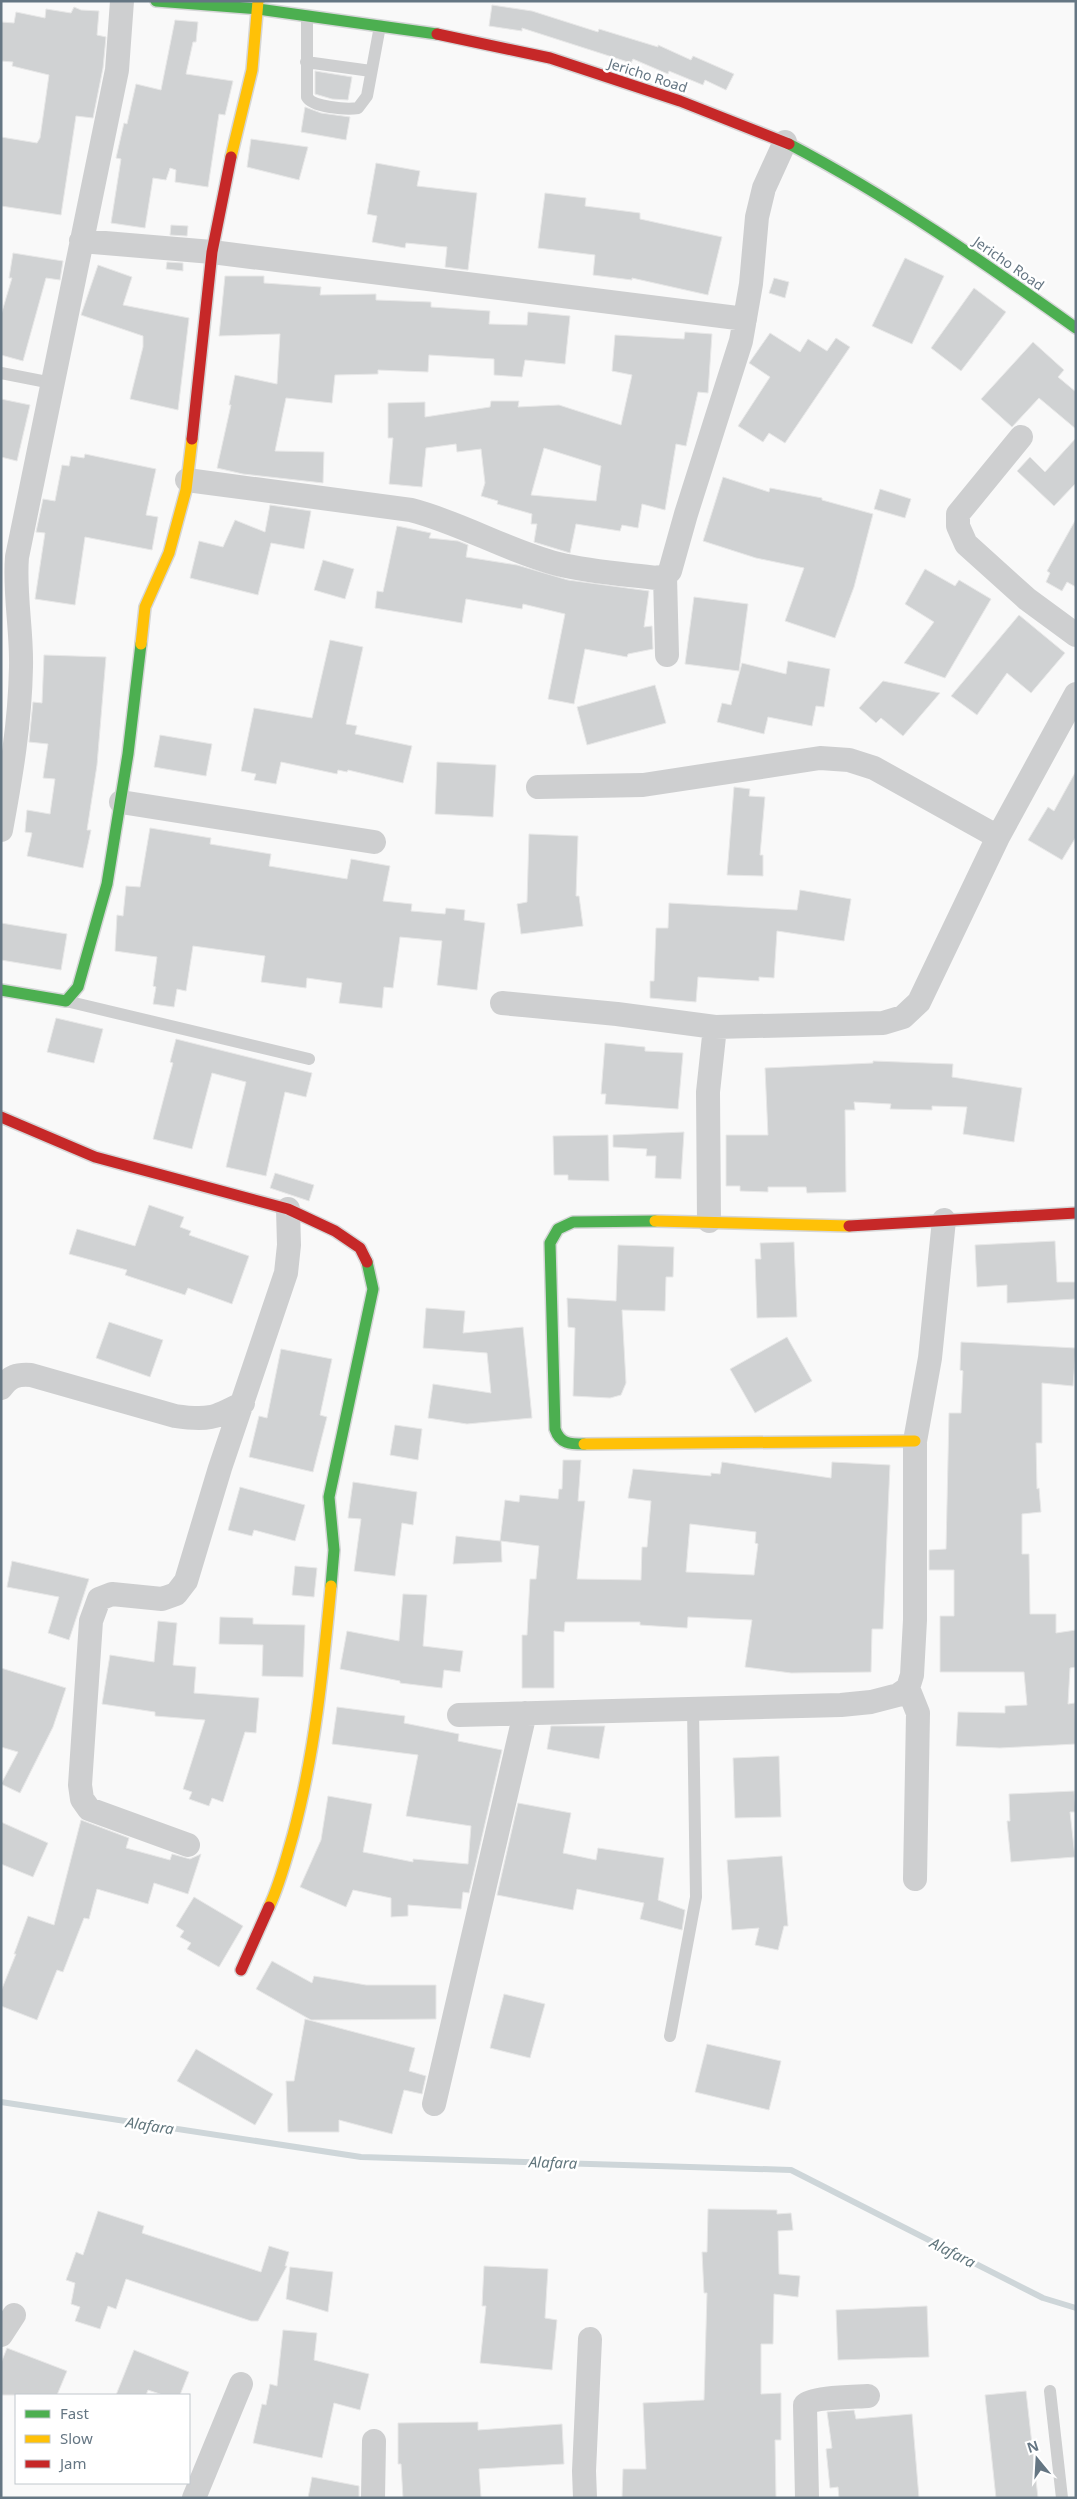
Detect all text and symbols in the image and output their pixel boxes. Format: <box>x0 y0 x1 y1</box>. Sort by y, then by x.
street label: Jericho Road <box>604 53 690 97</box>
street label: Jericho Road <box>968 230 1048 294</box>
water label: Alafara <box>124 2111 176 2139</box>
water label: Alafara <box>528 2151 578 2173</box>
water label: Alafara <box>926 2232 979 2272</box>
legend <box>15 2394 190 2484</box>
text: Fast <box>60 2403 89 2423</box>
text: Slow <box>60 2428 93 2448</box>
north arrow <box>1012 2434 1062 2484</box>
text: N <box>1024 2435 1041 2457</box>
text: Jam <box>58 2453 87 2473</box>

